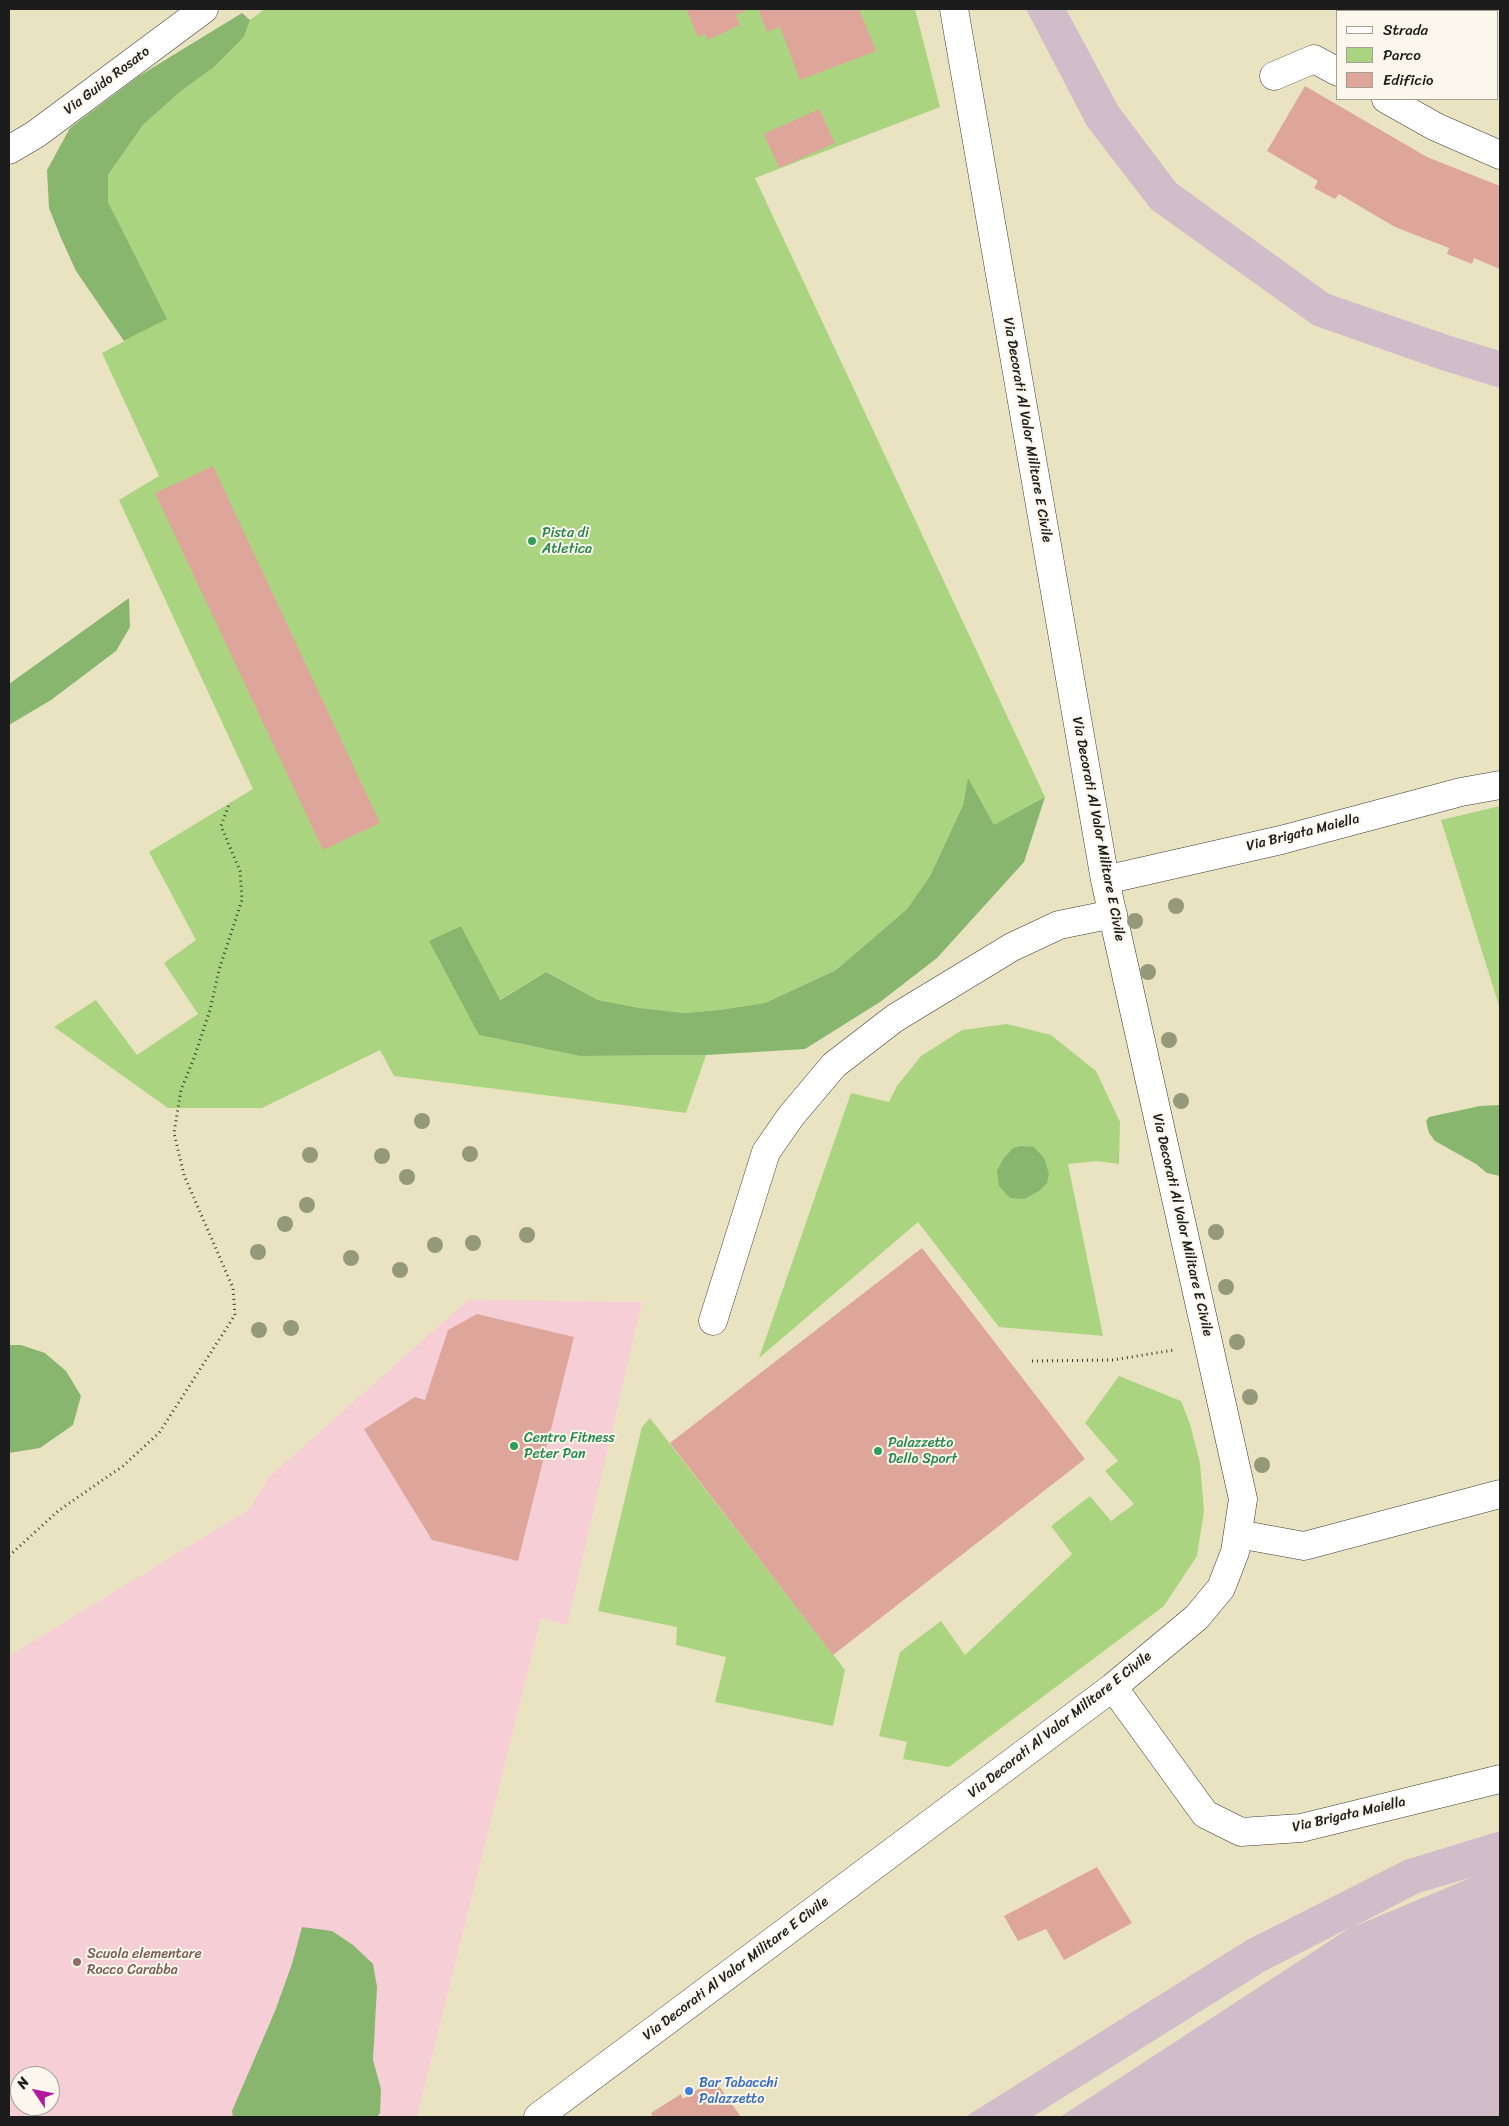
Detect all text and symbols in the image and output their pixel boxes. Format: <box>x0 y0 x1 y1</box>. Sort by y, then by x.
legend <box>1336 10 1499 100</box>
text: Strada <box>1383 17 1428 43</box>
text: Parco <box>1383 42 1421 68</box>
street label: Via Guido Rosato <box>61 43 153 119</box>
text: Edificio <box>1383 67 1434 93</box>
street label: Via Decorati Al Valor Militare E Civile <box>999 316 1055 544</box>
place label: Pista di Atletica <box>542 525 592 558</box>
marker: Pista di Atletica <box>526 535 538 547</box>
street label: Via Decorati Al Valor Militare E Civile <box>1068 715 1128 943</box>
street label: Via Brigata Maiella <box>1245 811 1361 855</box>
street label: Via Decorati Al Valor Militare E Civile <box>1148 1112 1216 1338</box>
place label: Centro Fitness Peter Pan <box>524 1430 615 1462</box>
place label: Palazzetto Dello Sport <box>888 1435 957 1468</box>
marker: Centro Fitness Peter Pan <box>508 1440 520 1452</box>
marker: Palazzetto Dello Sport <box>872 1445 884 1457</box>
street label: Via Decorati Al Valor Militare E Civile <box>965 1648 1155 1802</box>
street label: Via Brigata Maiella <box>1291 1794 1407 1836</box>
street label: Via Decorati Al Valor Militare E Civile <box>640 1894 832 2044</box>
place label: Scuola elementare Rocco Carabba <box>87 1946 202 1978</box>
marker: Scuola elementare Rocco Carabba <box>71 1956 83 1968</box>
north arrow <box>10 2066 60 2116</box>
text: N <box>10 2072 36 2094</box>
place label: Bar Tabacchi Palazzetto <box>699 2075 778 2108</box>
marker: Bar Tabacchi Palazzetto <box>683 2085 695 2097</box>

